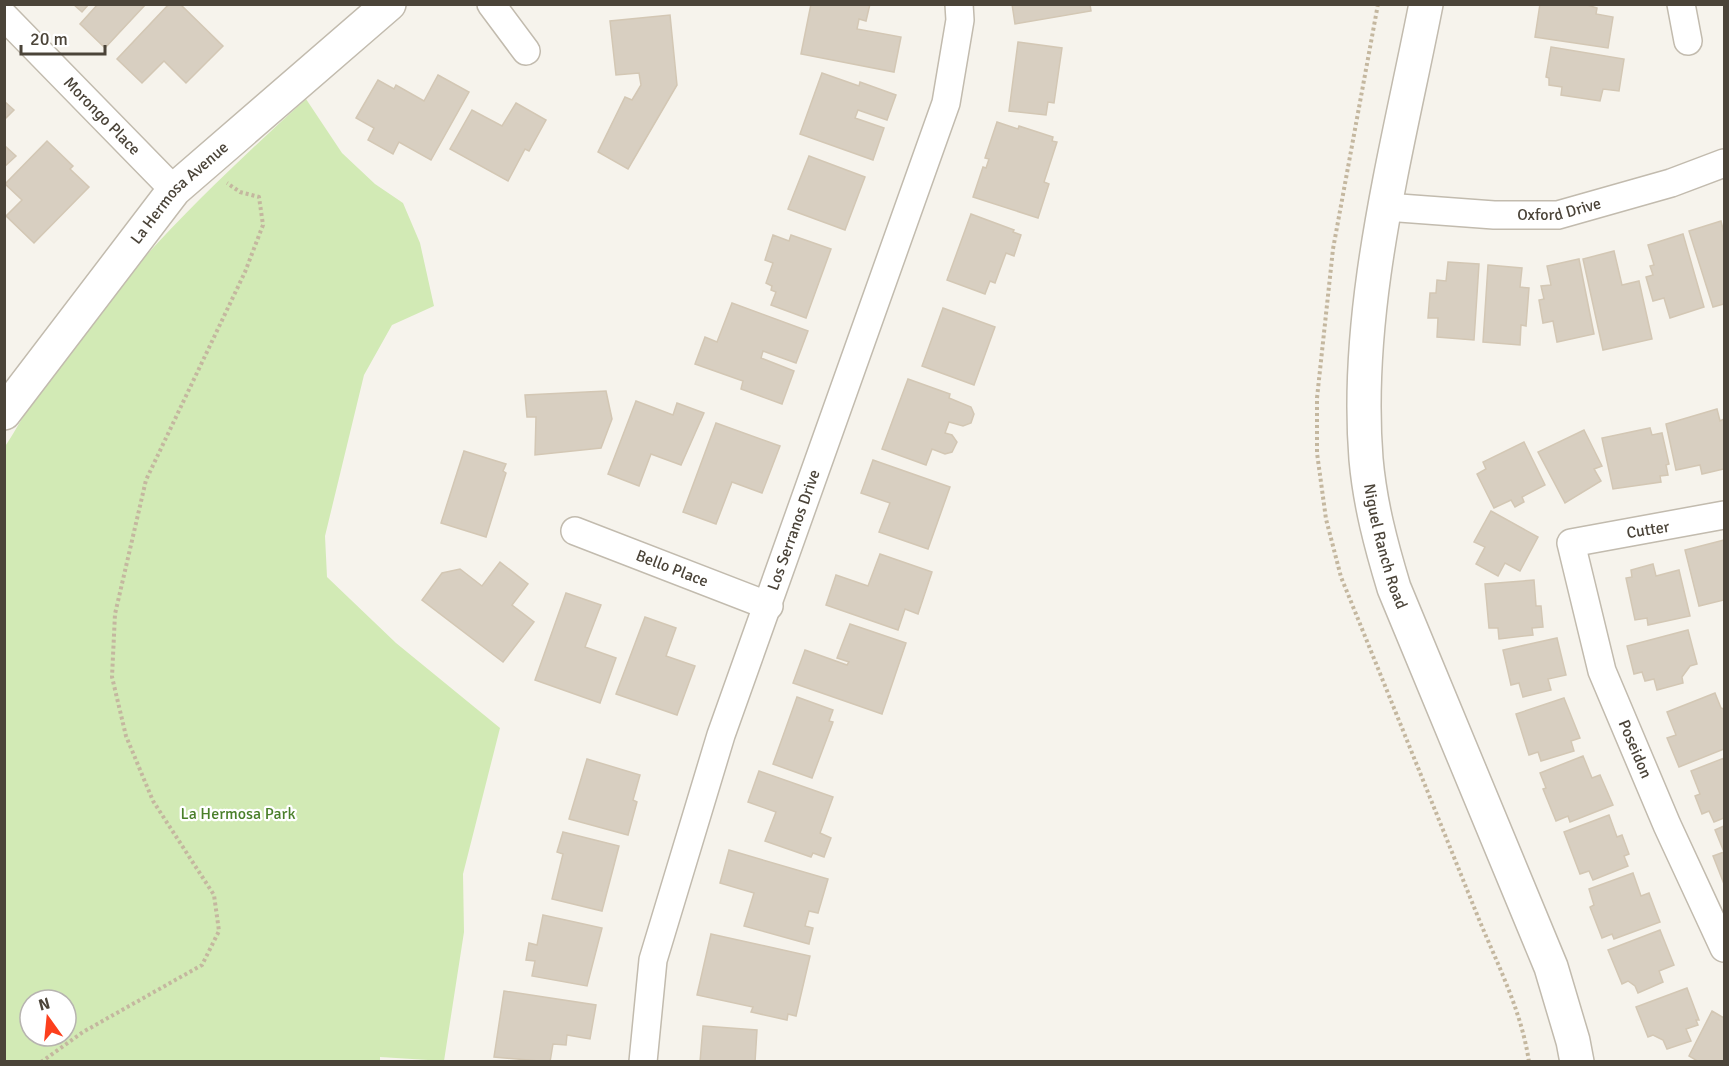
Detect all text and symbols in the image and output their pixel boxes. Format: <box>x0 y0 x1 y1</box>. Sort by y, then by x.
scale bar <box>21 18 105 56</box>
text: 20 m <box>30 28 68 50</box>
street label: Morongo Place <box>59 73 144 159</box>
street label: La Hermosa Avenue <box>126 137 233 248</box>
street label: Oxford Drive <box>1517 193 1603 226</box>
street label: Los Serranos Drive <box>763 467 825 593</box>
street label: Niguel Ranch Road <box>1359 482 1412 612</box>
street label: Cutter <box>1625 517 1671 543</box>
street label: Bello Place <box>633 545 711 592</box>
street label: Poseidon <box>1614 717 1656 781</box>
park label: La Hermosa Park <box>181 804 295 824</box>
north arrow <box>18 988 78 1048</box>
text: N <box>36 993 52 1016</box>

